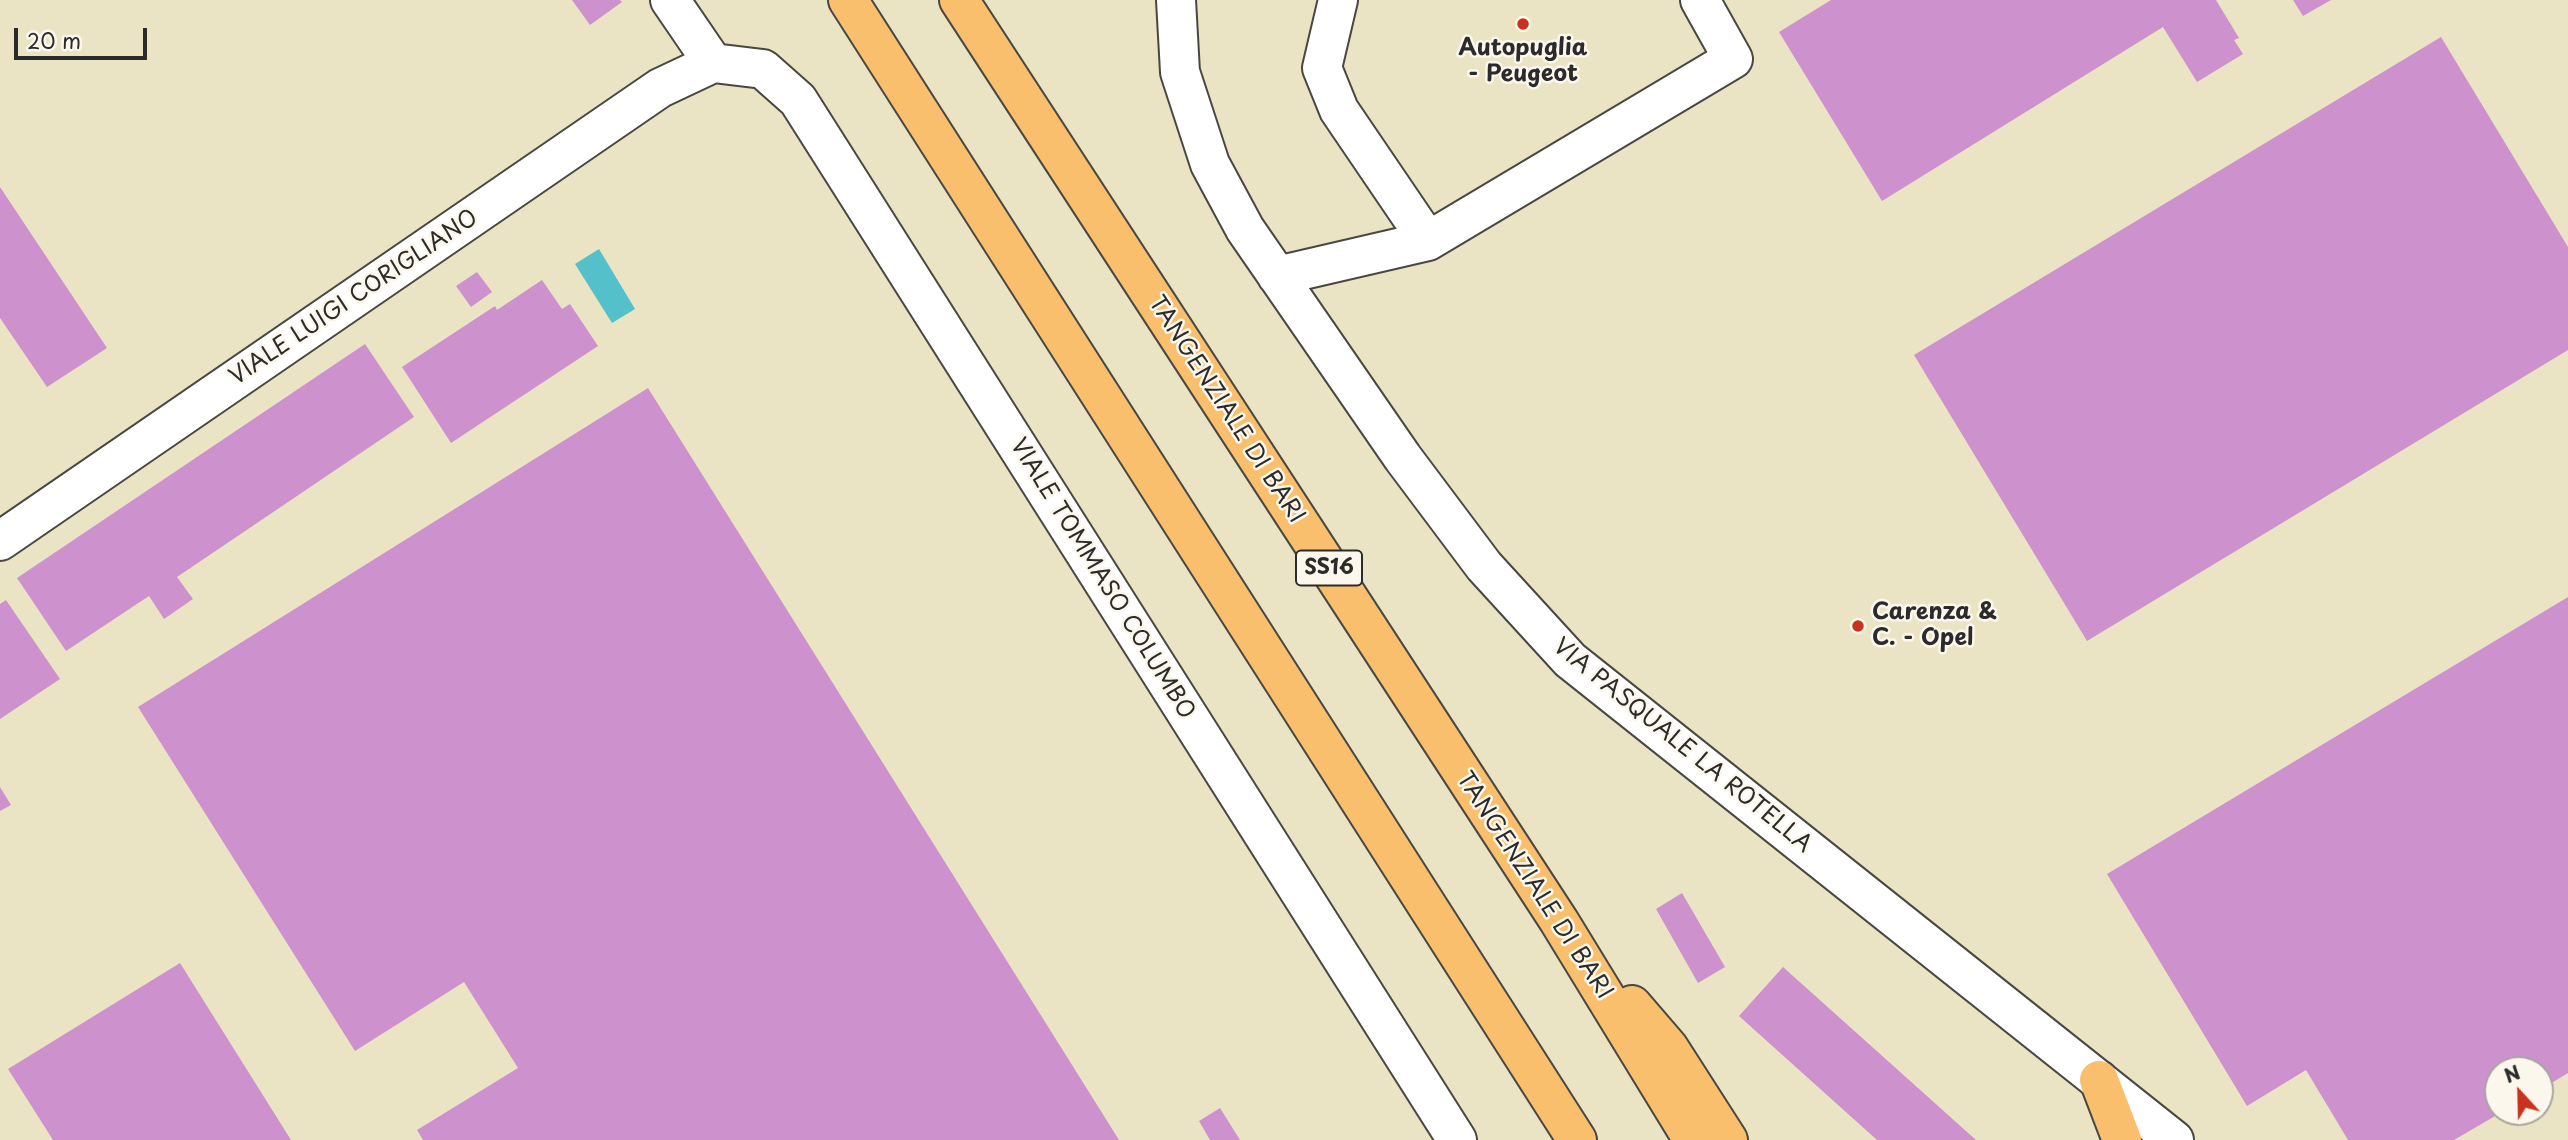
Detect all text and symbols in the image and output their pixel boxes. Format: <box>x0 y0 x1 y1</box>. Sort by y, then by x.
scale bar <box>18 14 150 58</box>
marker: Autopuglia - Peugeot <box>1515 16 1531 32</box>
text: 20 m <box>27 24 81 56</box>
place label: Autopuglia - Peugeot <box>1458 35 1588 89</box>
street label: VIALE LUIGI CORIGLIANO <box>225 205 483 391</box>
street label: TANGENZIALE DI BARI <box>1142 291 1310 529</box>
street label: VIALE TOMMASO COLUMBO <box>1004 434 1200 724</box>
road number: SS16 <box>1296 550 1362 586</box>
place label: Carenza & C. - Opel <box>1872 599 1997 653</box>
marker: Carenza & C. - Opel <box>1850 618 1866 634</box>
street label: VIA PASQUALE LA ROTELLA <box>1547 633 1817 859</box>
street label: TANGENZIALE DI BARI <box>1450 767 1618 1005</box>
north arrow <box>2484 1056 2554 1126</box>
text: N <box>2500 1058 2524 1089</box>

